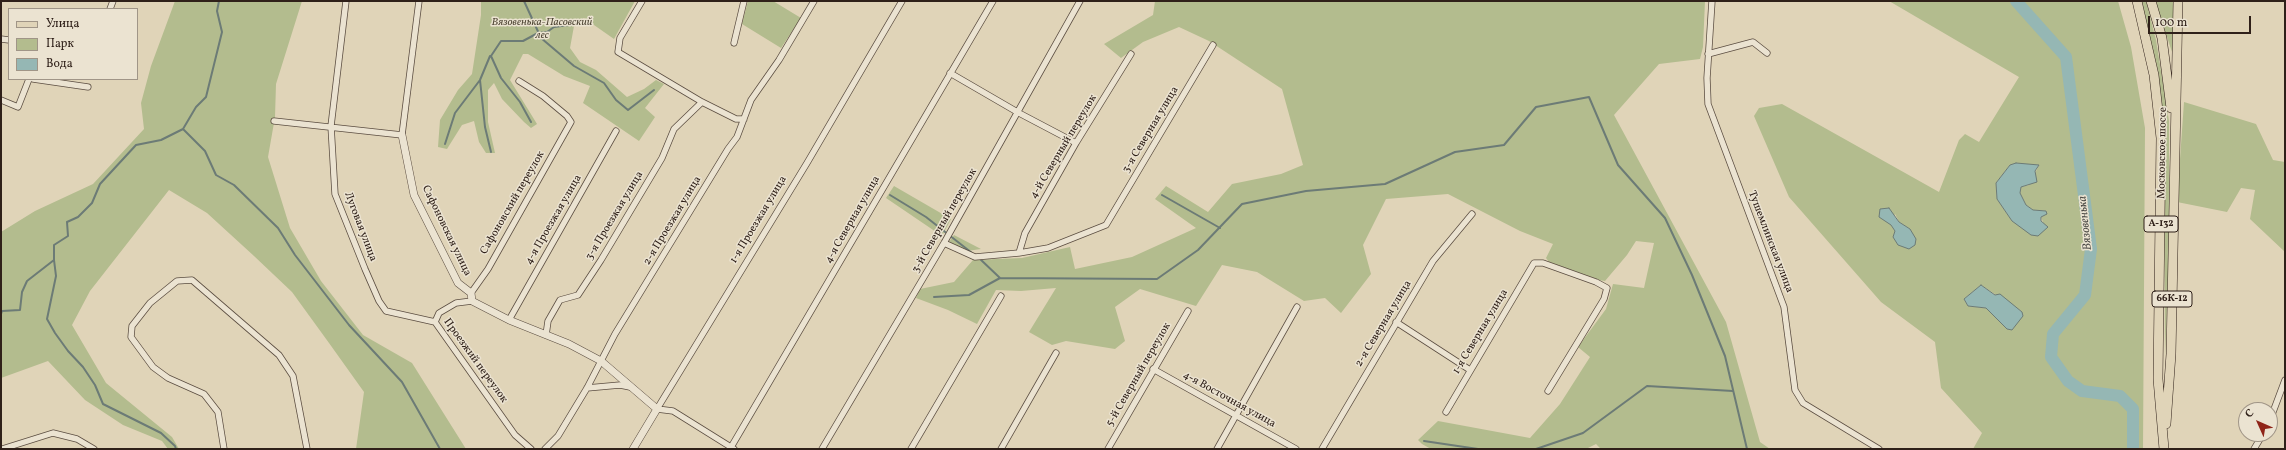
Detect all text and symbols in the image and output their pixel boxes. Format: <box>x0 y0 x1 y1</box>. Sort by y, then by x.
legend <box>8 8 138 80</box>
scale bar <box>2150 8 2253 34</box>
text: 100 m <box>2155 15 2187 31</box>
text: Улица <box>46 16 79 32</box>
park label: Вязовенька-Пасовский лес <box>492 16 592 42</box>
text: Парк <box>46 36 74 52</box>
text: Вода <box>46 56 73 72</box>
street label: 3-я Северная улица <box>1120 84 1182 176</box>
street label: 4-й Северный переулок <box>1028 93 1100 201</box>
street label: Московское шоссе <box>2156 107 2170 199</box>
street label: Сафоновский переулок <box>478 149 548 257</box>
street label: 3-й Северный переулок <box>910 166 980 276</box>
street label: 3-я Проезжая улица <box>583 169 647 263</box>
street label: 4-я Проезжая улица <box>523 173 585 267</box>
street label: 2-я Проезжая улица <box>641 174 705 268</box>
street label: 1-я Проезжая улица <box>728 174 790 266</box>
street label: 4-я Северная улица <box>823 174 883 266</box>
street label: Сафоновская улица <box>418 184 474 278</box>
street label: Тушемлинская улица <box>1744 189 1796 295</box>
street label: Луговая улица <box>341 190 379 264</box>
water label: Вязовенька <box>2076 195 2096 251</box>
road number: А-132 <box>2144 216 2178 232</box>
street label: 2-я Северная улица <box>1353 278 1415 370</box>
street label: 1-я Северная улица <box>1450 287 1512 377</box>
road number: 66К-12 <box>2152 291 2192 307</box>
street label: Проезжий переулок <box>440 316 510 406</box>
street label: 5-й Северный переулок <box>1104 321 1174 429</box>
street label: 4-я Восточная улица <box>1180 369 1278 431</box>
north arrow <box>2238 402 2278 442</box>
text: С <box>2242 406 2258 422</box>

